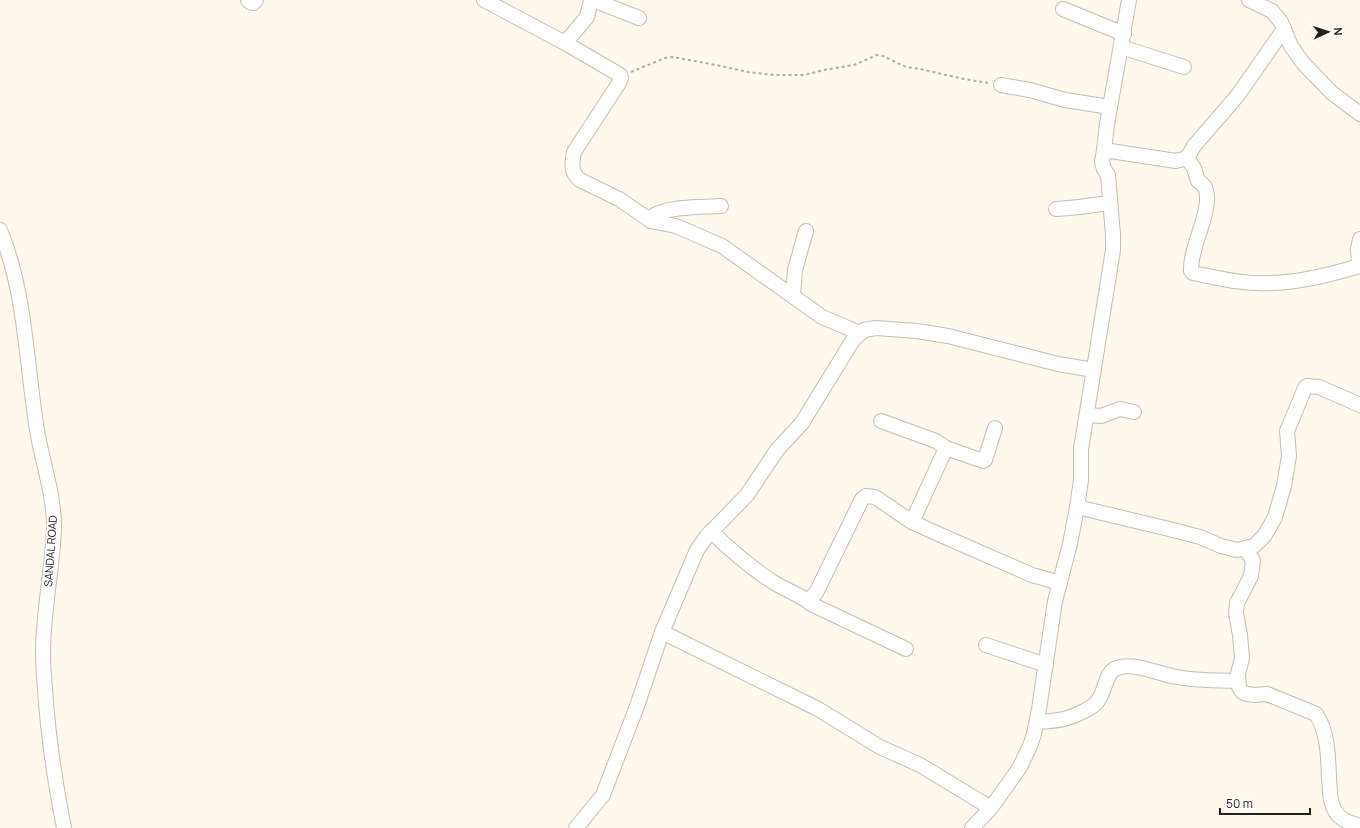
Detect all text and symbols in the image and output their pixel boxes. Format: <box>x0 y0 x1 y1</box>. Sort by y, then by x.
north arrow <box>1308 12 1348 52</box>
text: N <box>1331 27 1346 36</box>
street label: SANDAL ROAD <box>40 515 60 587</box>
scale bar <box>1220 790 1310 816</box>
text: 50 m <box>1226 795 1253 812</box>

